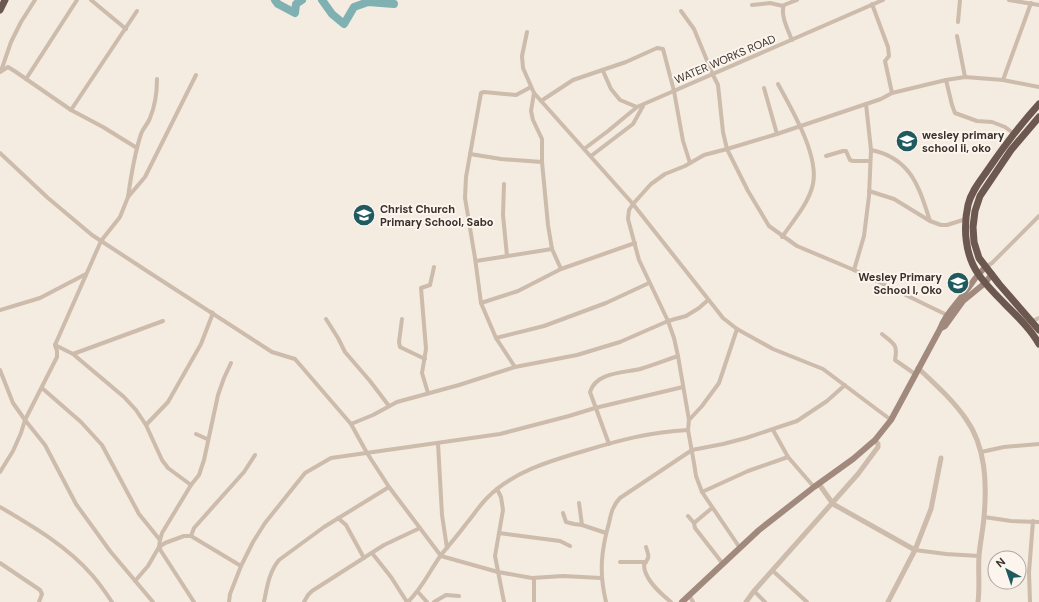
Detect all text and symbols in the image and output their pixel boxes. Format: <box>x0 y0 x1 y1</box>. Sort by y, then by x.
street label: WATER WORKS ROAD <box>672 31 778 87</box>
school or university icon: wesley primary school ii, oko <box>894 128 920 154</box>
place label: wesley primary school ii, oko <box>922 128 1005 155</box>
school or university icon: Christ Church Primary School, Sabo <box>351 202 377 228</box>
place label: Christ Church Primary School, Sabo <box>380 202 494 229</box>
place label: Wesley Primary School I, Oko <box>858 270 942 297</box>
school or university icon: Wesley Primary School I, Oko <box>945 270 971 296</box>
north arrow <box>987 550 1027 590</box>
text: N <box>993 554 1008 570</box>

